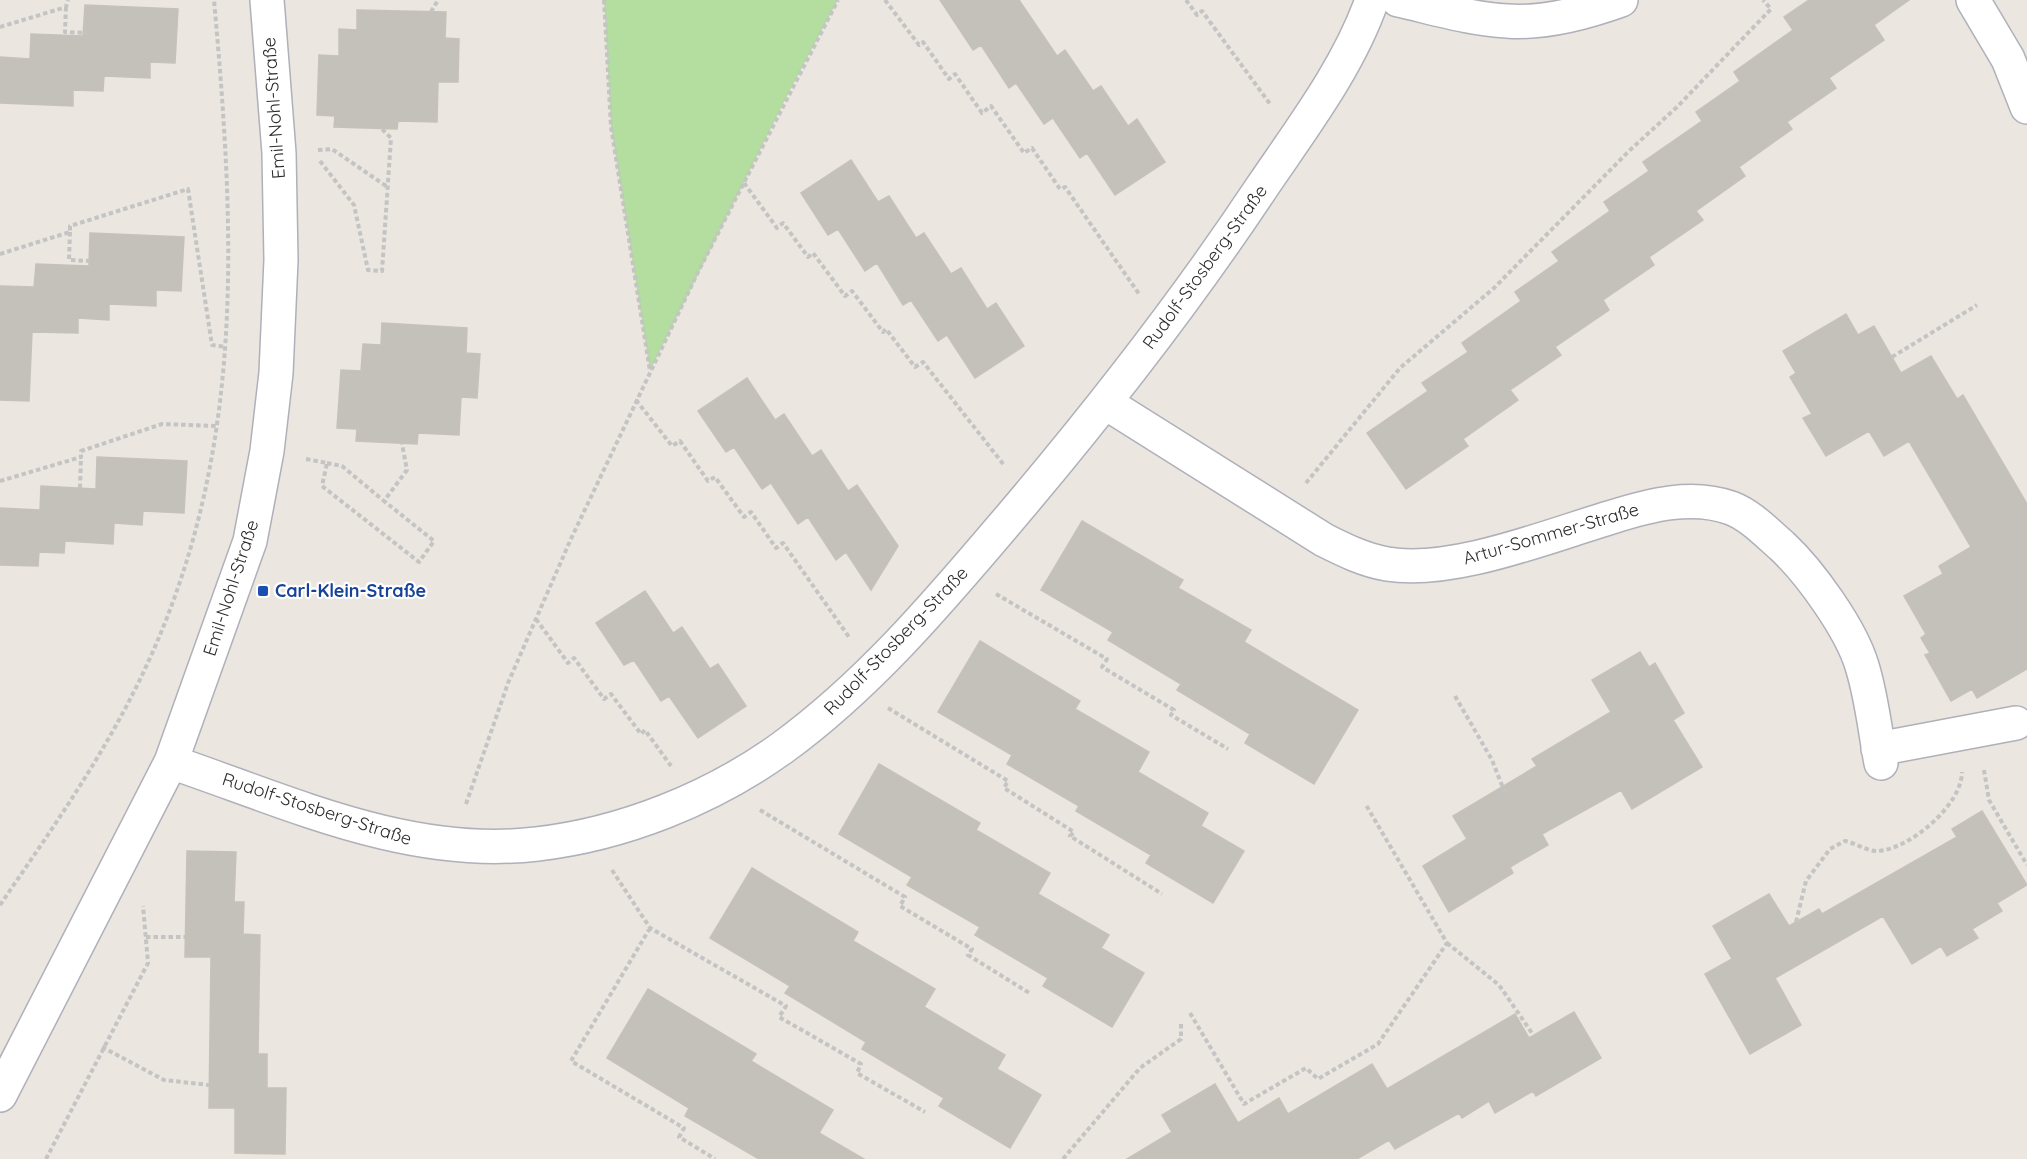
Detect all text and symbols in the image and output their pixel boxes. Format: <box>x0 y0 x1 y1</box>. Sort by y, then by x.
street label: Emil-Nohl-Straße <box>257 36 290 180</box>
street label: Rudolf-Stosberg-Straße <box>1137 180 1272 354</box>
street label: Artur-Sommer-Straße <box>1460 497 1641 570</box>
street label: Emil-Nohl-Straße <box>198 517 263 659</box>
street label: Rudolf-Stosberg-Straße <box>819 561 973 720</box>
place label: Carl-Klein-Straße <box>275 579 426 602</box>
marker: Carl-Klein-Straße <box>256 584 270 598</box>
street label: Rudolf-Stosberg-Straße <box>219 767 415 850</box>

